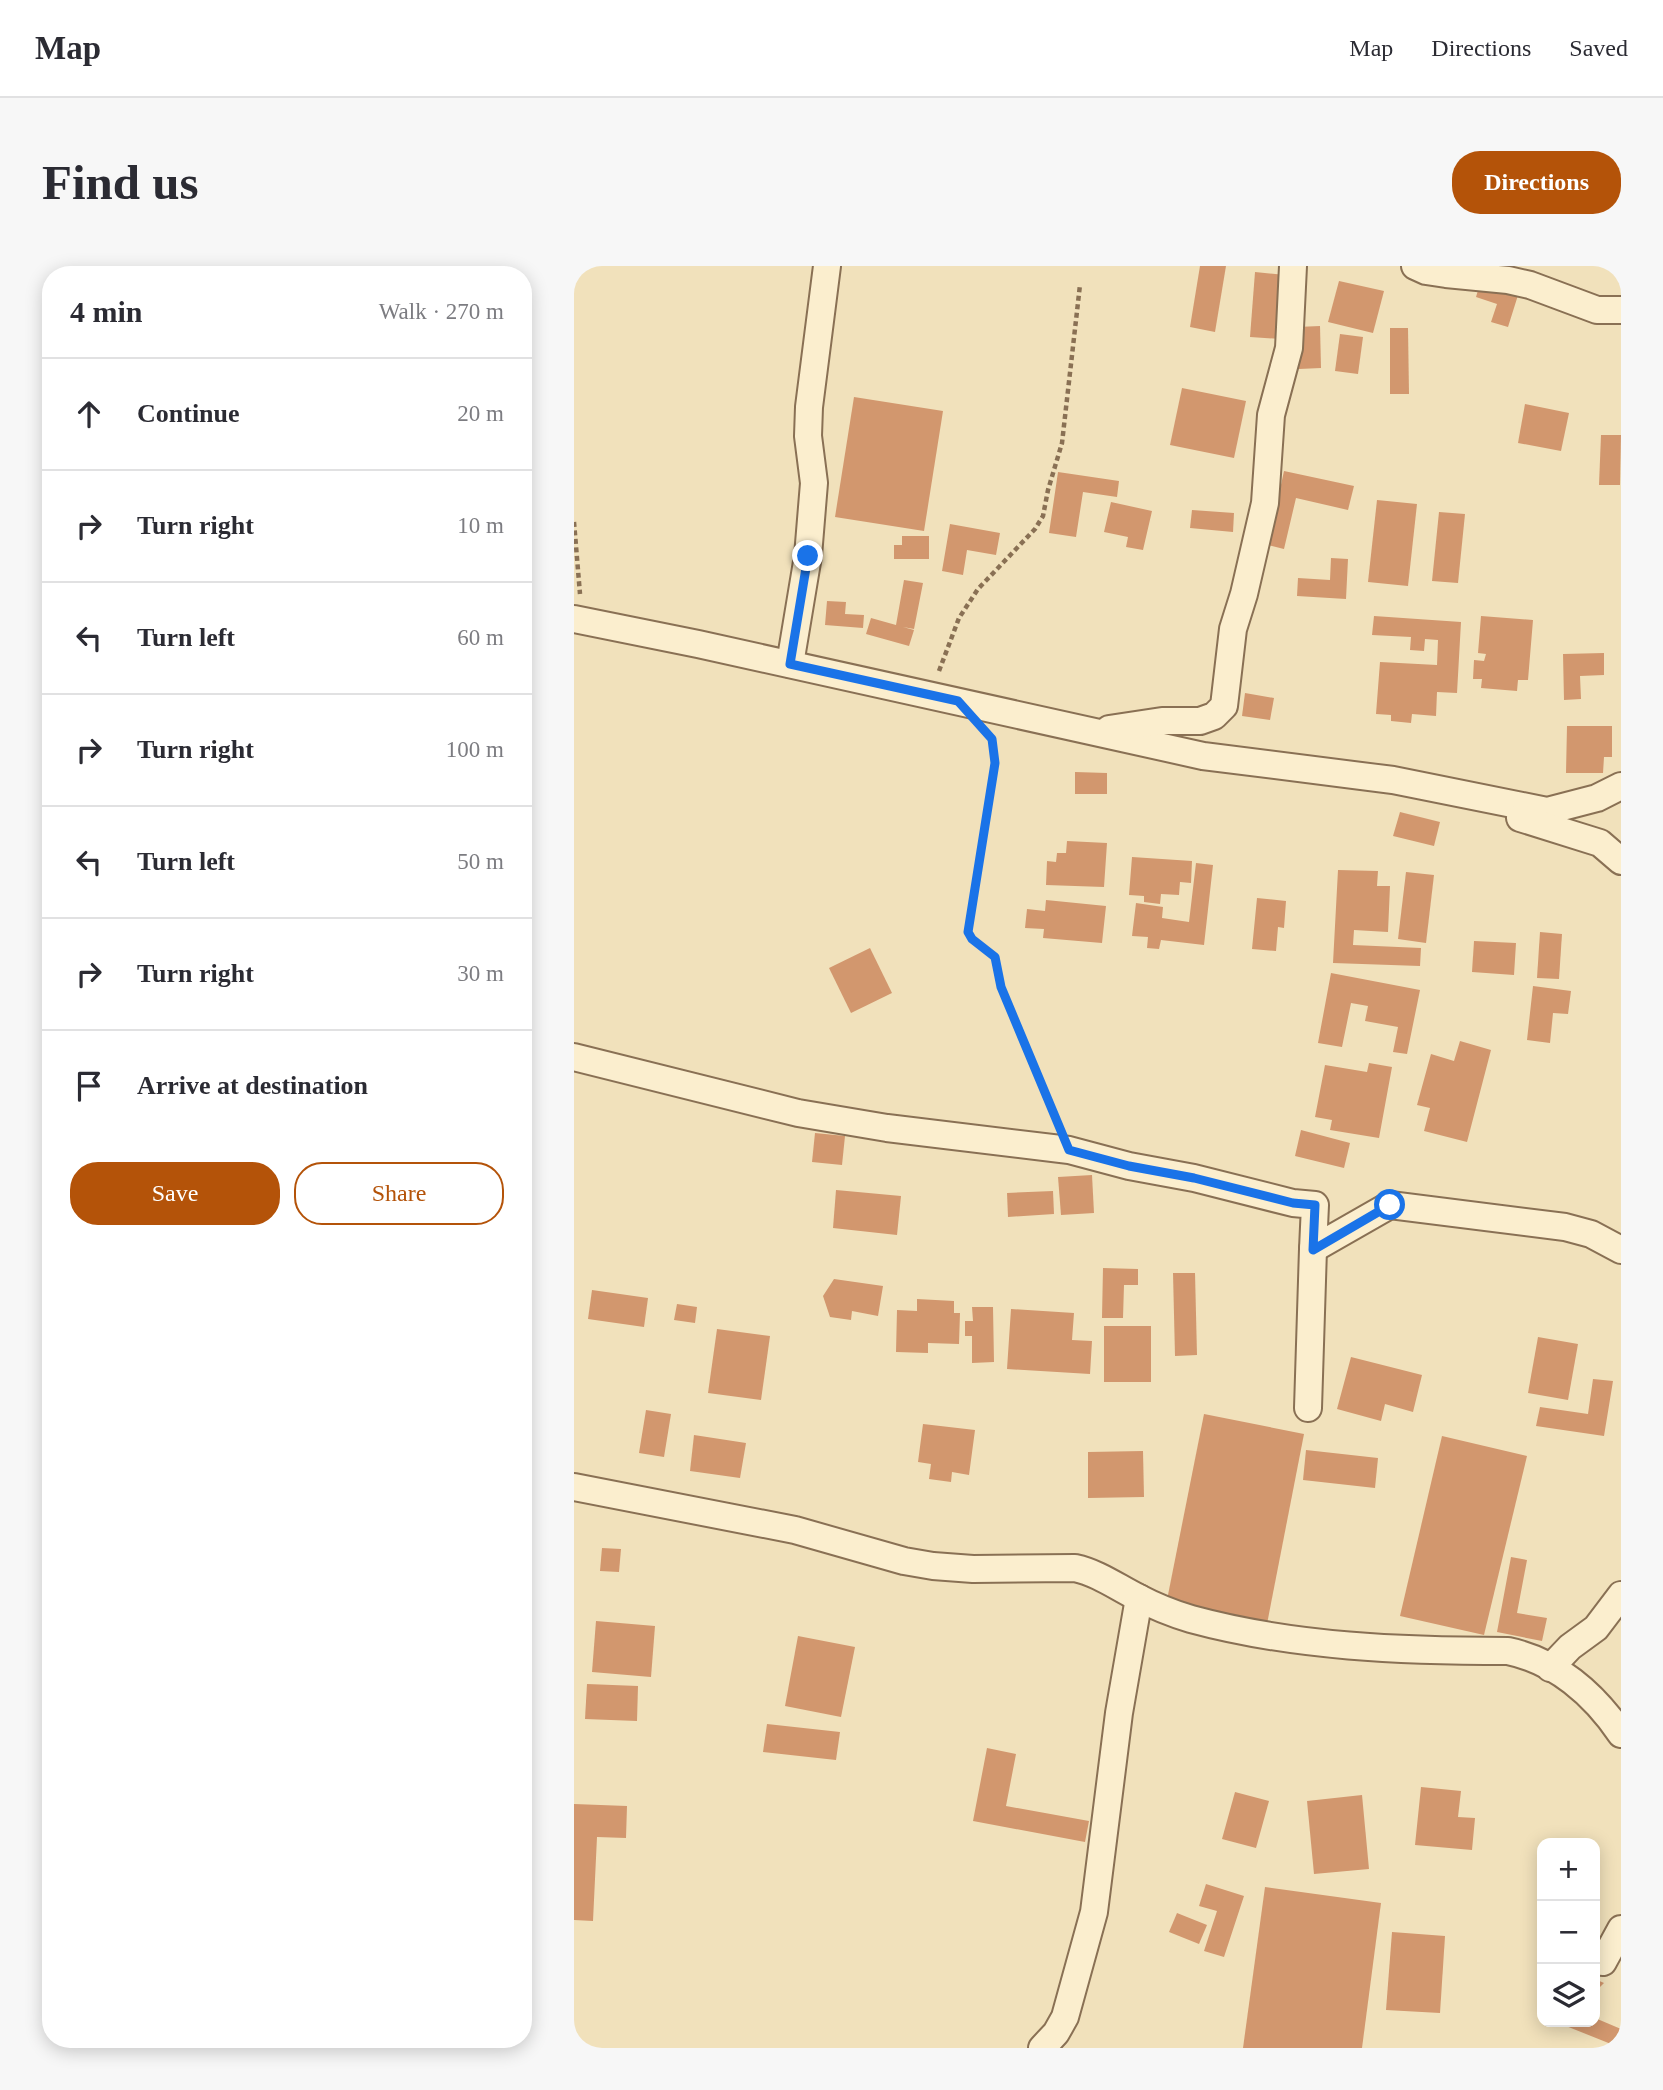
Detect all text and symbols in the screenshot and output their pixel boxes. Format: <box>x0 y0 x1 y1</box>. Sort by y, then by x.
text: Map <box>35 30 101 66</box>
text: Map <box>1349 35 1393 61</box>
text: Directions <box>1431 35 1531 61</box>
text: Saved <box>1569 35 1628 61</box>
button: Directions <box>1452 151 1621 214</box>
text: Find us <box>42 155 199 210</box>
text: 4 min <box>70 295 143 328</box>
text: Walk · 270 m <box>379 299 504 324</box>
icon: ahead <box>70 395 108 433</box>
text: Continue <box>137 399 240 428</box>
text: 20 m <box>457 401 504 426</box>
icon: right <box>70 507 108 545</box>
text: Turn right <box>137 511 254 540</box>
text: 10 m <box>457 513 504 538</box>
route end <box>792 540 823 571</box>
icon: left <box>70 619 108 657</box>
text: Turn left <box>137 623 235 652</box>
text: 60 m <box>457 625 504 650</box>
icon: right <box>70 731 108 769</box>
text: Turn right <box>137 735 254 764</box>
text: 100 m <box>446 737 504 762</box>
icon: left <box>70 843 108 881</box>
text: Turn left <box>137 847 235 876</box>
text: 50 m <box>457 849 504 874</box>
icon: right <box>70 955 108 993</box>
text: Turn right <box>137 959 254 988</box>
text: 30 m <box>457 961 504 986</box>
icon: arrive <box>70 1067 108 1105</box>
text: Arrive at destination <box>137 1071 368 1100</box>
button: Save <box>70 1162 280 1225</box>
button: Share <box>294 1162 504 1225</box>
route start <box>1374 1189 1405 1220</box>
map controls <box>1537 1838 1600 2027</box>
button: + <box>1537 1838 1600 1901</box>
button: − <box>1537 1901 1600 1964</box>
button: layers <box>1537 1964 1600 2027</box>

